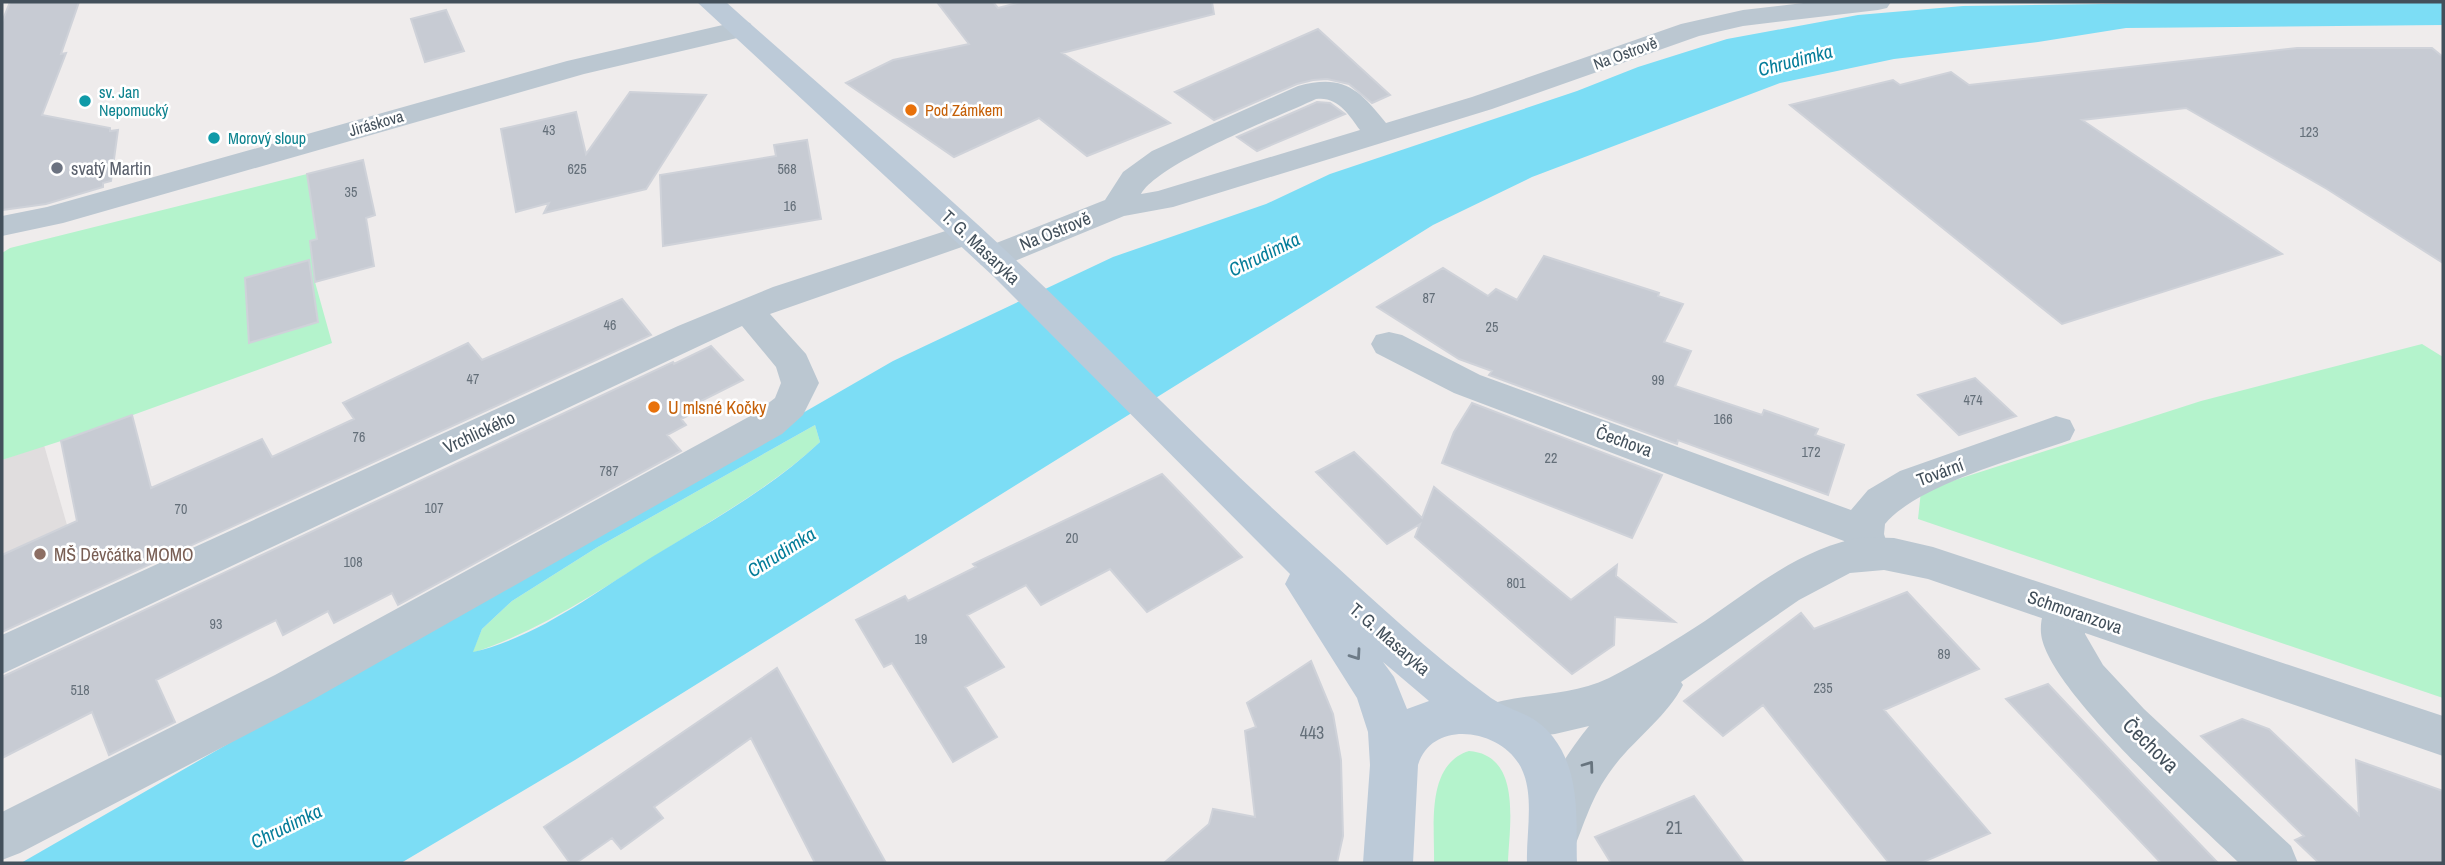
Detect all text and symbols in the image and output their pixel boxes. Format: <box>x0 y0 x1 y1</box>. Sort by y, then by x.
street label: Na Ostrově <box>1590 31 1660 75</box>
water label: Chrudimka <box>1755 37 1835 82</box>
place label: sv. Jan Nepomucký <box>99 81 169 121</box>
marker: sv. Jan Nepomucký <box>77 93 93 109</box>
place label: Pod Zámkem <box>925 99 1003 121</box>
marker: Pod Zámkem <box>903 102 919 118</box>
street label: Jiráskova <box>346 104 407 141</box>
house number: 43 <box>543 121 555 139</box>
house number: 123 <box>2299 123 2319 141</box>
place label: Morový sloup <box>228 127 306 149</box>
marker: Morový sloup <box>206 130 222 146</box>
place label: svatý Martin <box>71 156 151 181</box>
marker: svatý Martin <box>49 160 65 176</box>
house number: 625 <box>567 160 587 178</box>
house number: 568 <box>777 160 797 178</box>
house number: 35 <box>345 183 357 201</box>
house number: 16 <box>784 197 796 215</box>
street label: T. G. Masaryka <box>936 204 1026 290</box>
street label: Na Ostrově <box>1016 205 1094 257</box>
water label: Chrudimka <box>1224 225 1304 282</box>
house number: 87 <box>1423 289 1435 307</box>
house number: 46 <box>604 316 616 334</box>
house number: 25 <box>1486 318 1498 336</box>
house number: 47 <box>467 370 479 388</box>
house number: 99 <box>1652 371 1664 389</box>
house number: 474 <box>1963 391 1983 409</box>
place label: U mlsné Kočky <box>668 395 767 420</box>
marker: U mlsné Kočky <box>646 399 662 415</box>
street label: Vrchlického <box>439 404 519 460</box>
house number: 166 <box>1713 410 1733 428</box>
street label: Čechova <box>1592 419 1656 463</box>
house number: 76 <box>353 428 365 446</box>
house number: 172 <box>1801 443 1821 461</box>
house number: 22 <box>1545 449 1557 467</box>
street label: Tovární <box>1913 452 1968 492</box>
house number: 787 <box>599 462 619 480</box>
house number: 107 <box>424 499 444 517</box>
house number: 70 <box>175 500 187 518</box>
water label: Chrudimka <box>742 521 820 583</box>
house number: 20 <box>1066 529 1078 547</box>
place label: MŠ Děvčátka MOMO <box>54 542 193 567</box>
marker: MŠ Děvčátka MOMO <box>32 546 48 562</box>
house number: 108 <box>343 553 363 571</box>
house number: 801 <box>1506 574 1526 592</box>
street label: Schmoranzova <box>2024 584 2126 640</box>
street label: T. G. Masaryka <box>1344 597 1436 681</box>
house number: 93 <box>210 615 222 633</box>
house number: 19 <box>915 630 927 648</box>
house number: 89 <box>1938 645 1950 663</box>
one-way arrow <box>1348 647 1360 660</box>
house number: 235 <box>1813 679 1833 697</box>
house number: 518 <box>70 681 90 699</box>
street label: Čechova <box>2116 711 2186 779</box>
house number: 443 <box>1300 720 1324 745</box>
one-way arrow <box>1581 761 1593 774</box>
water label: Chrudimka <box>246 797 326 854</box>
house number: 21 <box>1666 815 1683 840</box>

